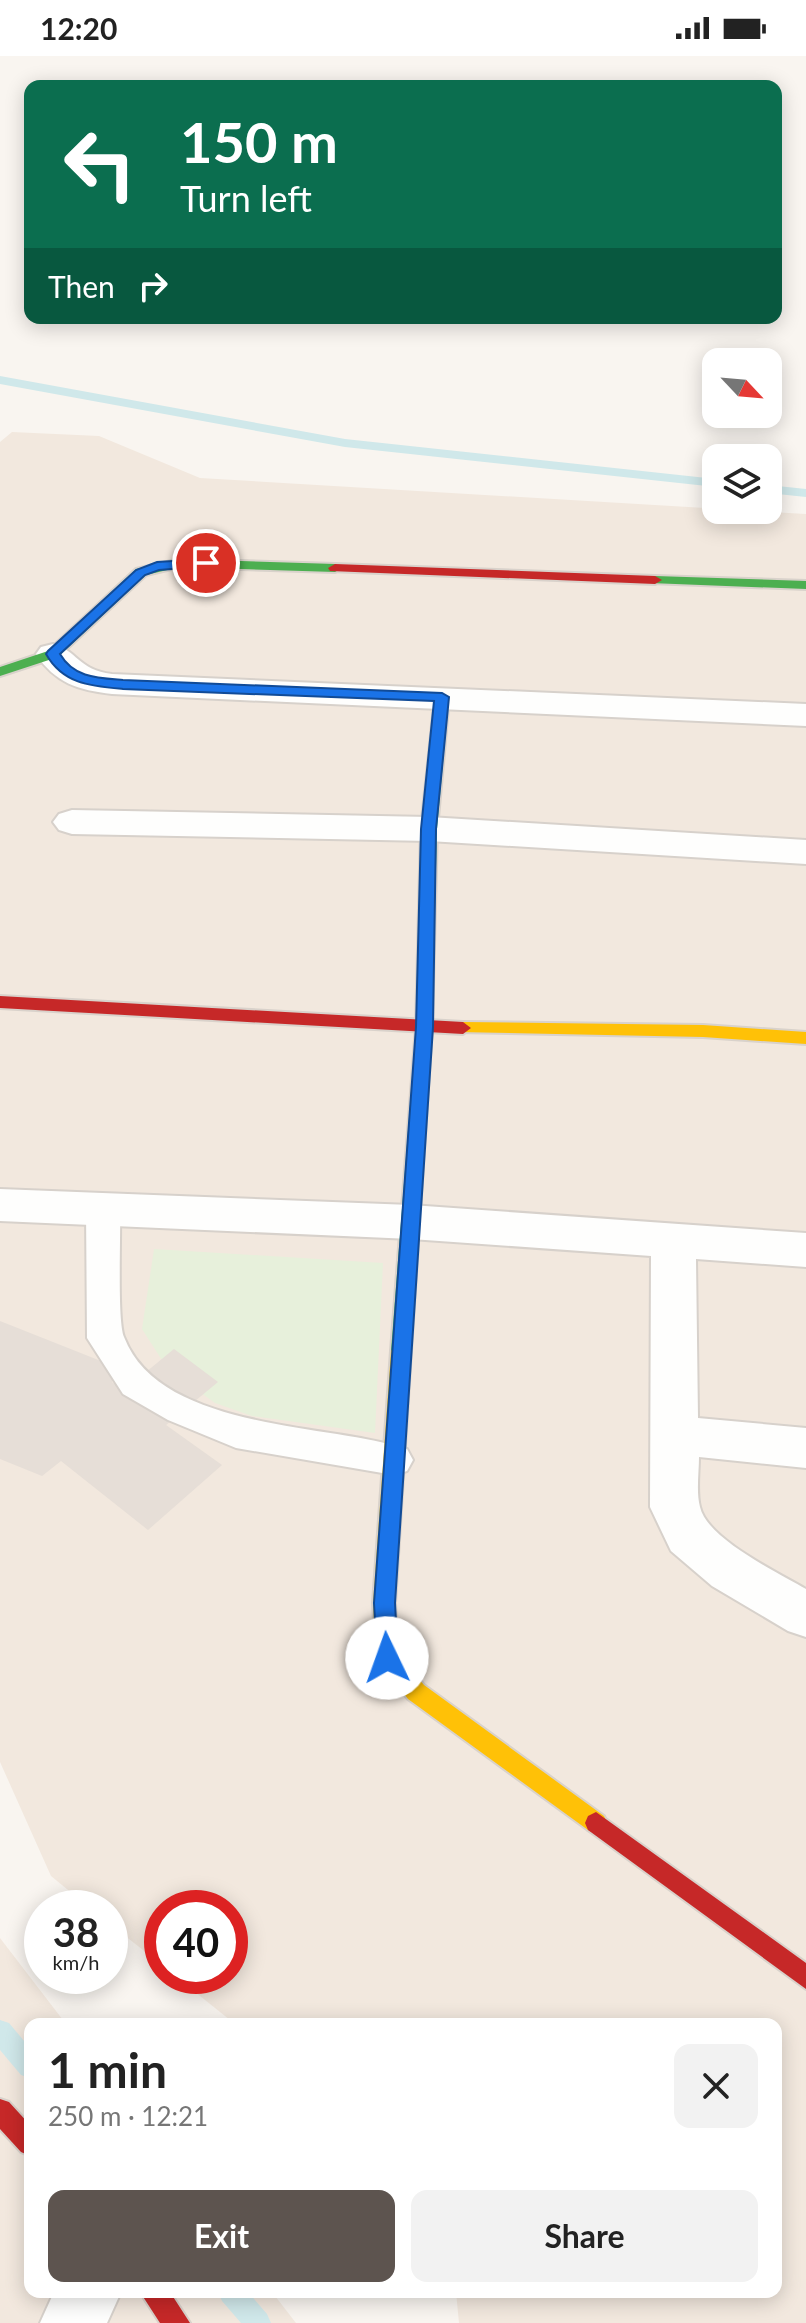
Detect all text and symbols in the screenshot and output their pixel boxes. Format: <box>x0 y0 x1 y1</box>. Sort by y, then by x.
text: 12:20 <box>40 10 117 46</box>
text: 150 m <box>180 108 338 175</box>
icon: left <box>48 112 152 216</box>
text: Turn left <box>180 176 312 220</box>
icon: right <box>131 264 175 308</box>
text: Then <box>48 268 115 304</box>
north arrow <box>702 348 782 428</box>
map controls <box>702 348 782 524</box>
button: layers <box>702 444 782 524</box>
pin <box>172 529 240 597</box>
icon: arrive <box>184 541 228 585</box>
position arrow <box>345 1616 429 1700</box>
speed limit sign: 40 <box>144 1890 248 1994</box>
text: 38 <box>53 1908 99 1956</box>
text: km/h <box>53 1950 99 1974</box>
text: 1 min <box>48 2041 167 2098</box>
button: close <box>674 2044 758 2128</box>
text: 250 m · 12:21 <box>48 2100 208 2132</box>
button: Exit <box>48 2190 395 2282</box>
button: Share <box>411 2190 758 2282</box>

